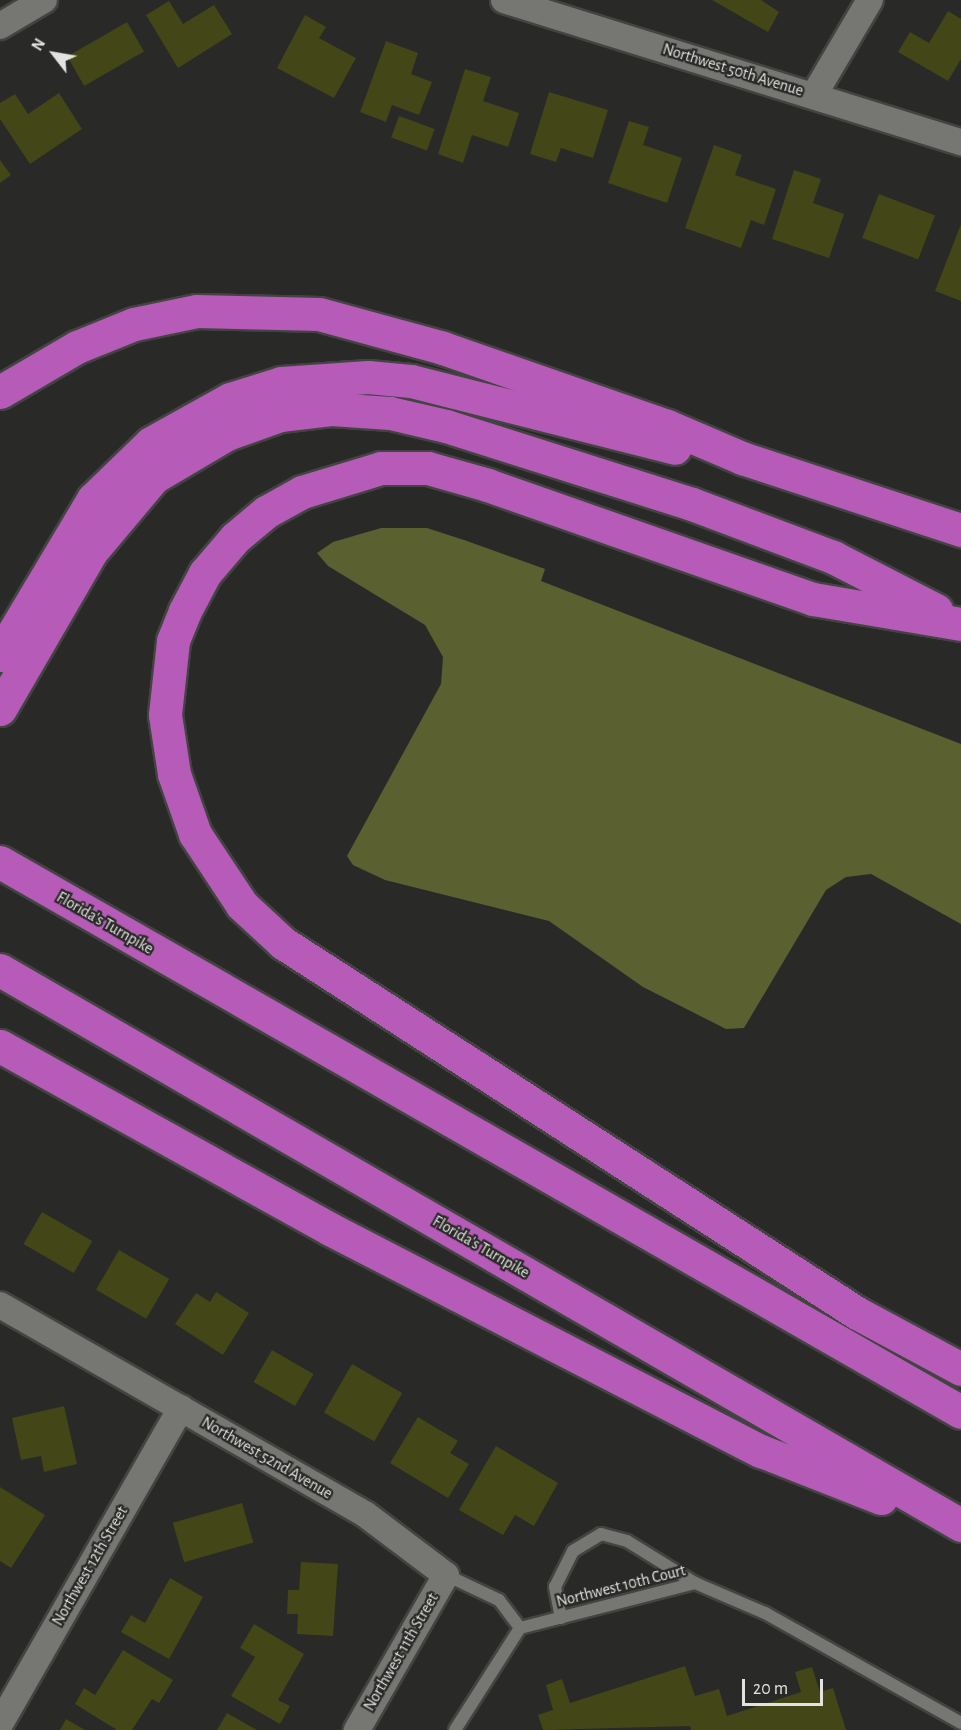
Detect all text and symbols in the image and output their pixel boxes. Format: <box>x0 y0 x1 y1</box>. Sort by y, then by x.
north arrow <box>24 24 84 84</box>
text: N <box>29 36 48 54</box>
street label: Northwest 50th Avenue <box>660 39 806 101</box>
street label: Florida's Turnpike <box>53 888 157 958</box>
street label: Florida's Turnpike <box>429 1212 533 1282</box>
street label: Northwest 52nd Avenue <box>198 1413 336 1503</box>
street label: Northwest 12th Street <box>48 1503 132 1629</box>
street label: Northwest 10th Court <box>554 1561 688 1611</box>
street label: Northwest 11th Street <box>359 1590 443 1714</box>
scale bar <box>745 1667 826 1705</box>
text: 20 m <box>753 1680 788 1698</box>

